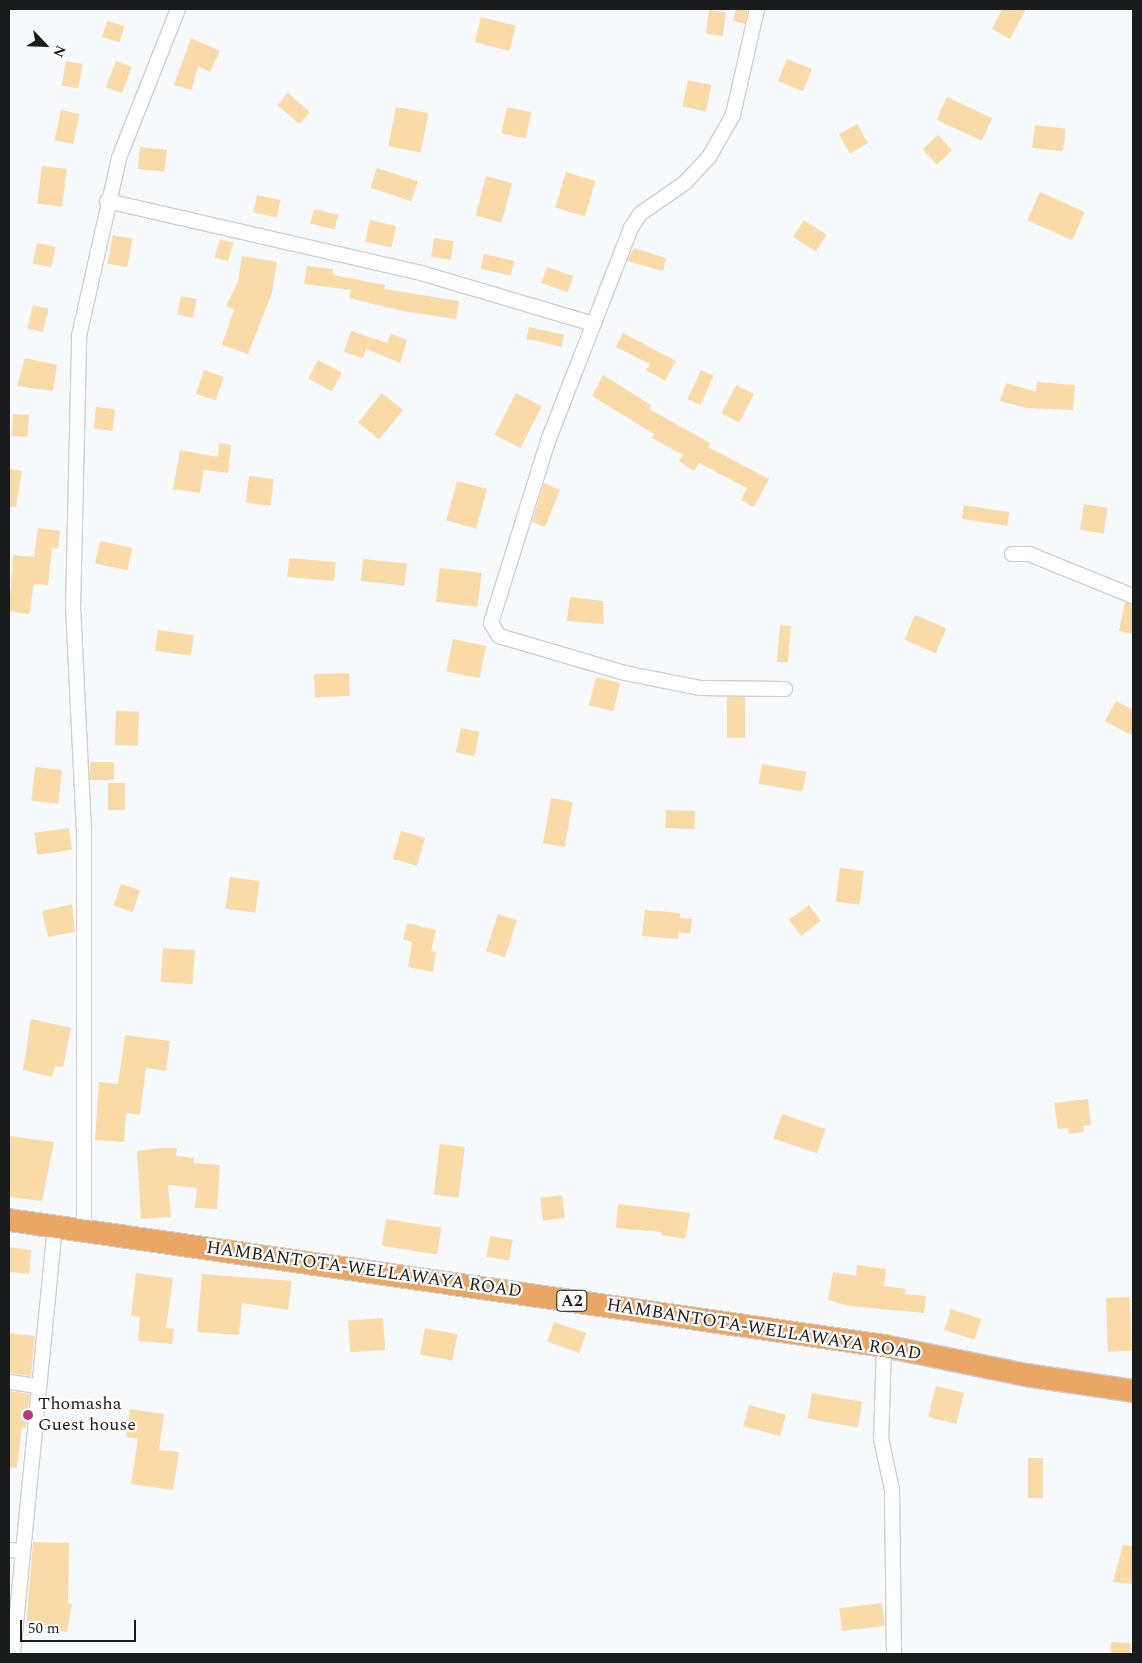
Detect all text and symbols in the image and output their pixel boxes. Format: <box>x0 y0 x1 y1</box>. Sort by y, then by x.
north arrow <box>20 20 70 70</box>
text: N <box>47 42 71 61</box>
street label: HAMBANTOTA-WELLAWAYA ROAD <box>205 1237 523 1303</box>
road number: A2 <box>556 1288 588 1314</box>
street label: HAMBANTOTA-WELLAWAYA ROAD <box>605 1294 923 1366</box>
place label: Thomasha Guest house <box>38 1394 136 1436</box>
marker: Thomasha Guest house <box>22 1409 34 1421</box>
scale bar <box>22 1610 139 1642</box>
text: 50 m <box>28 1617 60 1640</box>

